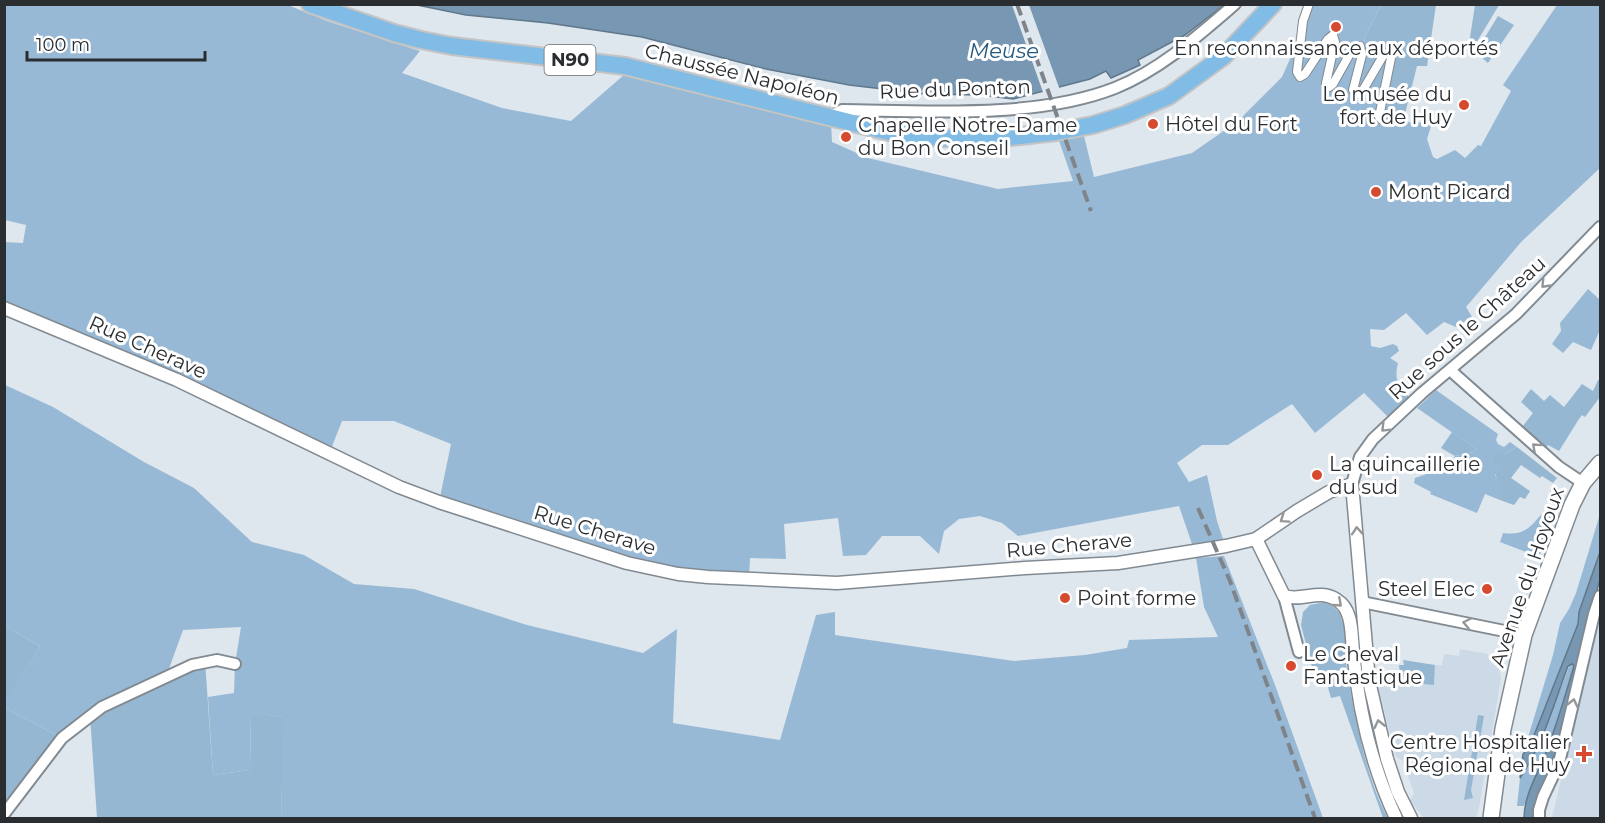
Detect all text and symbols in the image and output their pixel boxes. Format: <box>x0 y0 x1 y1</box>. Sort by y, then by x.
marker: En reconnaissance aux déportés <box>1329 20 1343 34</box>
scale bar <box>27 24 206 62</box>
text: 100 m <box>36 34 90 56</box>
place label: En reconnaissance aux déportés <box>1174 36 1498 60</box>
street label: Chaussée Napoléon <box>642 38 842 110</box>
water label: Meuse <box>969 38 1039 63</box>
road number: N90 <box>544 45 596 75</box>
street label: Rue du Ponton <box>879 74 1031 104</box>
place label: Le musée du fort de Huy <box>1322 82 1452 129</box>
marker: Le musée du fort de Huy <box>1457 98 1471 112</box>
place label: Hôtel du Fort <box>1165 112 1298 136</box>
place label: Chapelle Notre-Dame du Bon Conseil <box>858 113 1077 160</box>
marker: Hôtel du Fort <box>1146 117 1160 131</box>
marker: Chapelle Notre-Dame du Bon Conseil <box>839 130 853 144</box>
place label: Mont Picard <box>1388 180 1511 204</box>
marker: Mont Picard <box>1369 185 1383 199</box>
street label: Rue sous le Château <box>1384 251 1550 405</box>
one-way arrow <box>1541 277 1552 287</box>
street label: Rue Cherave <box>85 310 211 384</box>
one-way arrow <box>1381 421 1391 432</box>
one-way arrow <box>1533 443 1543 454</box>
place label: La quincaillerie du sud <box>1329 452 1480 499</box>
marker: La quincaillerie du sud <box>1310 468 1324 482</box>
street label: Avenue du Hoyoux <box>1485 484 1569 670</box>
street label: Rue Cherave <box>531 500 659 560</box>
one-way arrow <box>1280 512 1291 523</box>
one-way arrow <box>1351 526 1364 535</box>
street label: Rue Cherave <box>1005 528 1133 562</box>
place label: Steel Elec <box>1378 577 1475 601</box>
marker: Steel Elec <box>1480 582 1494 596</box>
place label: Point forme <box>1077 586 1196 610</box>
marker: Point forme <box>1058 591 1072 605</box>
one-way arrow <box>1332 596 1342 607</box>
one-way arrow <box>1462 618 1472 631</box>
place label: Le Cheval Fantastique <box>1303 642 1422 689</box>
marker: Le Cheval Fantastique <box>1284 659 1298 673</box>
one-way arrow <box>1566 698 1579 708</box>
one-way arrow <box>1373 719 1386 729</box>
place label: Centre Hospitalier Régional de Huy <box>1390 730 1570 777</box>
marker: Centre Hospitalier Régional de Huy <box>1575 745 1593 763</box>

